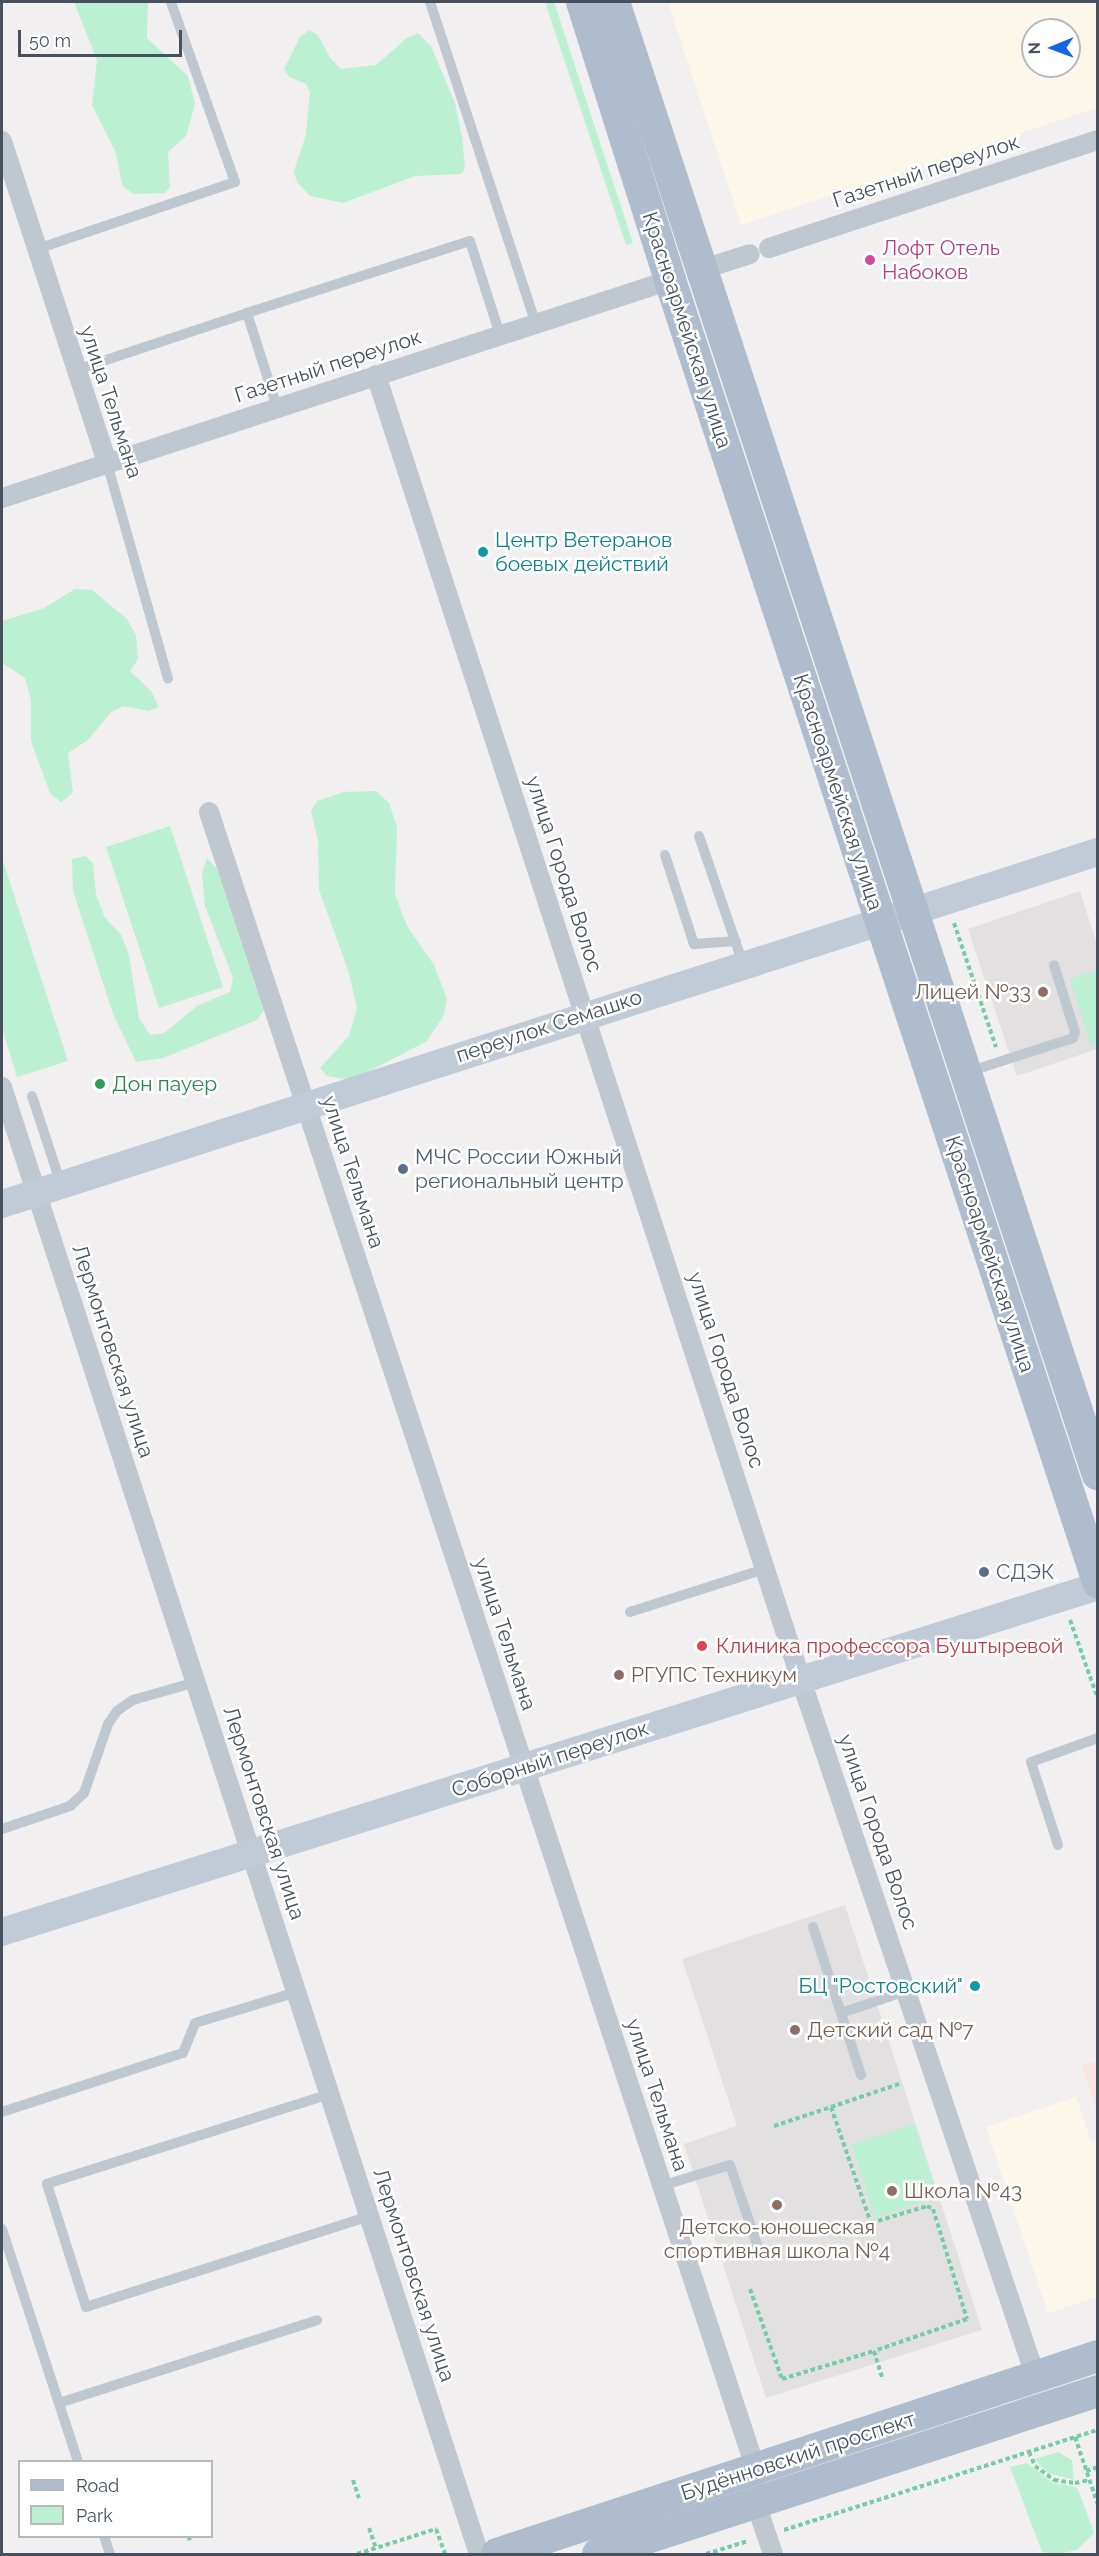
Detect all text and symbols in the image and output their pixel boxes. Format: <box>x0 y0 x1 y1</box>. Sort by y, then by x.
scale bar <box>21 18 184 56</box>
north arrow <box>1021 18 1081 78</box>
text: 50 m <box>29 30 71 51</box>
text: N <box>1025 42 1044 55</box>
street label: Газетный переулок <box>830 129 1022 213</box>
street label: Красноармейская улица <box>637 208 737 452</box>
place label: Лофт Отель Набоков <box>882 235 1000 285</box>
marker: Лофт Отель Набоков <box>863 253 877 267</box>
street label: улица Тельмана <box>74 322 148 482</box>
street label: Газетный переулок <box>232 324 424 408</box>
place label: Центр Ветеранов боевых действий <box>495 527 672 577</box>
marker: Центр Ветеранов боевых действий <box>476 545 490 559</box>
street label: Красноармейская улица <box>788 670 888 914</box>
street label: улица Города Волос <box>520 773 608 975</box>
place label: Лицей №33 <box>915 979 1031 1005</box>
street label: переулок Семашко <box>453 984 645 1068</box>
marker: Лицей №33 <box>1036 985 1050 999</box>
place label: Дон пауер <box>112 1071 217 1097</box>
marker: Дон пауер <box>93 1077 107 1091</box>
street label: улица Тельмана <box>316 1092 390 1252</box>
street label: Красноармейская улица <box>940 1132 1040 1376</box>
place label: МЧС России Южный региональный центр <box>415 1144 624 1194</box>
marker: МЧС России Южный региональный центр <box>396 1162 410 1176</box>
street label: Лермонтовская улица <box>67 1241 159 1461</box>
street label: улица Города Волос <box>682 1269 770 1471</box>
street label: улица Тельмана <box>468 1554 542 1714</box>
place label: СДЭК <box>996 1559 1054 1585</box>
marker: СДЭК <box>977 1565 991 1579</box>
place label: Клиника профессора Буштыревой <box>716 1633 1063 1659</box>
marker: Клиника профессора Буштыревой <box>693 1637 711 1655</box>
place label: РГУПС Техникум <box>631 1662 798 1688</box>
marker: РГУПС Техникум <box>612 1668 626 1682</box>
street label: Лермонтовская улица <box>218 1703 310 1923</box>
street label: Соборный переулок <box>448 1715 652 1803</box>
street label: улица Города Волос <box>833 1731 923 1933</box>
place label: БЦ "Ростовский" <box>798 1973 963 1999</box>
marker: БЦ "Ростовский" <box>968 1979 982 1993</box>
street label: улица Тельмана <box>620 2015 694 2175</box>
place label: Детский сад №7 <box>807 2017 974 2043</box>
marker: Детский сад №7 <box>788 2023 802 2037</box>
street label: Лермонтовская улица <box>368 2165 460 2385</box>
place label: Школа №43 <box>904 2178 1022 2204</box>
marker: Школа №43 <box>885 2184 899 2198</box>
marker: Детско-юношеская спортивная школа №4 <box>770 2198 784 2212</box>
place label: Детско-юношеская спортивная школа №4 <box>664 2214 890 2264</box>
street label: Будённовский проспект <box>678 2406 918 2506</box>
legend <box>18 2460 213 2538</box>
text: Road <box>76 2475 119 2496</box>
text: Park <box>76 2505 113 2526</box>

